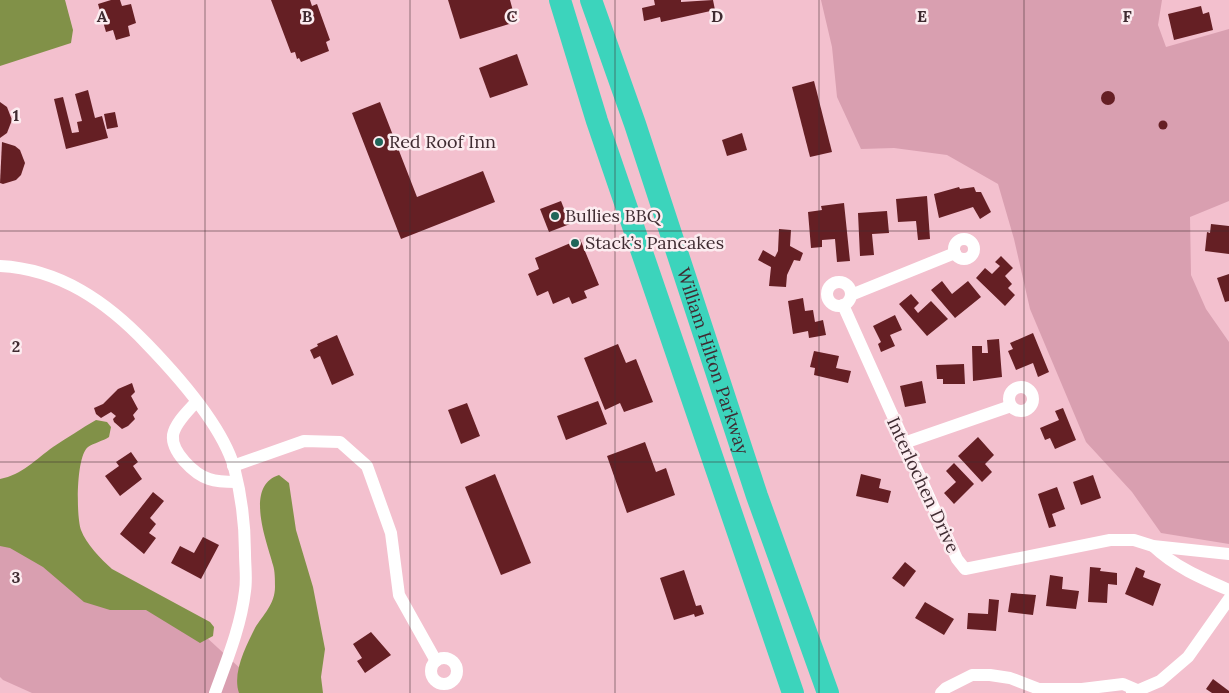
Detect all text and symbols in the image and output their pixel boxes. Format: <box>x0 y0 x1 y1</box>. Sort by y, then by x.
text: A <box>97 6 108 26</box>
text: B <box>302 6 313 26</box>
text: C <box>506 6 518 26</box>
text: D <box>711 6 723 26</box>
text: E <box>917 6 927 26</box>
text: F <box>1122 6 1132 26</box>
text: 1 <box>13 105 19 125</box>
place label: Red Roof Inn <box>389 130 496 153</box>
marker: Red Roof Inn <box>373 136 385 148</box>
place label: Bullies BBQ <box>565 204 662 227</box>
marker: Bullies BBQ <box>549 210 561 222</box>
place label: Stack’s Pancakes <box>585 231 724 254</box>
marker: Stack’s Pancakes <box>569 237 581 249</box>
street label: William Hilton Parkway <box>672 265 755 458</box>
text: 2 <box>12 336 20 356</box>
street label: Interlochen Drive <box>882 413 965 557</box>
text: 3 <box>12 567 21 587</box>

